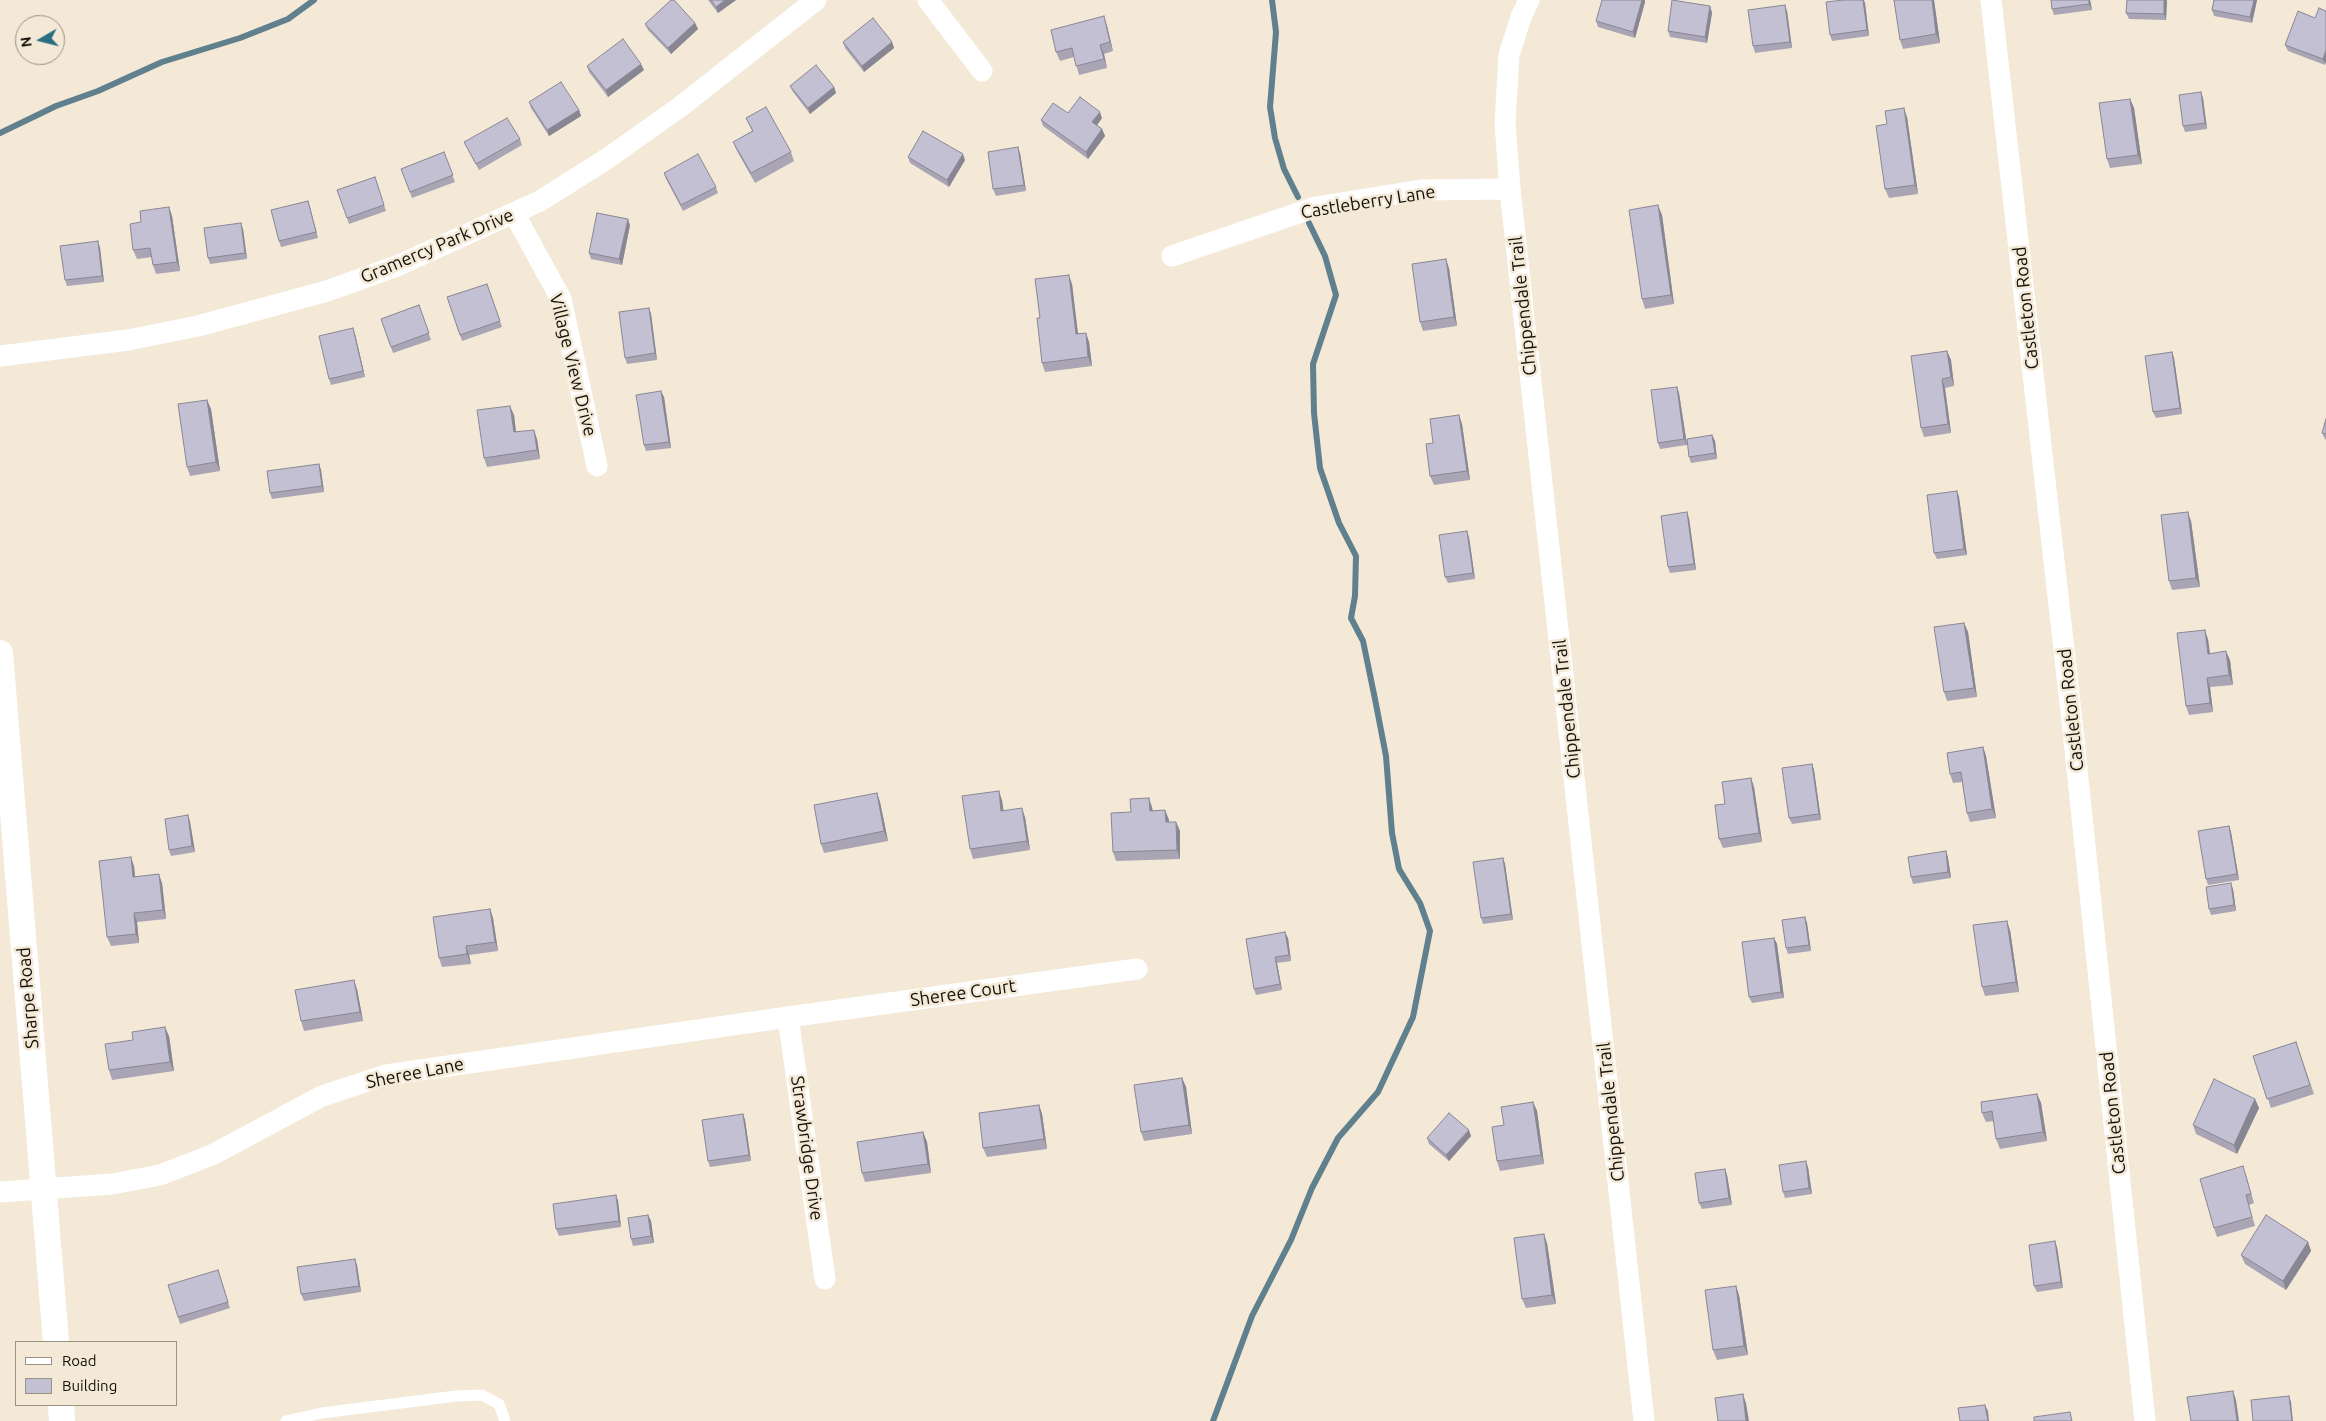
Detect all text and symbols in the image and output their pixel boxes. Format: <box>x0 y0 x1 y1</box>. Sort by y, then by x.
north arrow <box>15 15 65 65</box>
text: N <box>17 36 35 48</box>
street label: Castleberry Lane <box>1299 181 1437 223</box>
street label: Gramercy Park Drive <box>357 204 517 288</box>
street label: Chippendale Trail <box>1505 235 1541 377</box>
street label: Castleton Road <box>2009 246 2043 370</box>
street label: Village View Drive <box>545 291 601 439</box>
street label: Chippendale Trail <box>1549 638 1585 780</box>
street label: Castleton Road <box>2054 648 2088 772</box>
street label: Sharpe Road <box>13 946 43 1050</box>
street label: Sheree Court <box>909 975 1017 1011</box>
street label: Chippendale Trail <box>1593 1041 1629 1183</box>
street label: Castleton Road <box>2096 1051 2130 1175</box>
street label: Sheree Lane <box>364 1053 466 1093</box>
street label: Strawbridge Drive <box>786 1074 828 1222</box>
legend <box>15 1341 178 1406</box>
text: Road <box>62 1352 97 1369</box>
text: Building <box>62 1377 117 1394</box>

